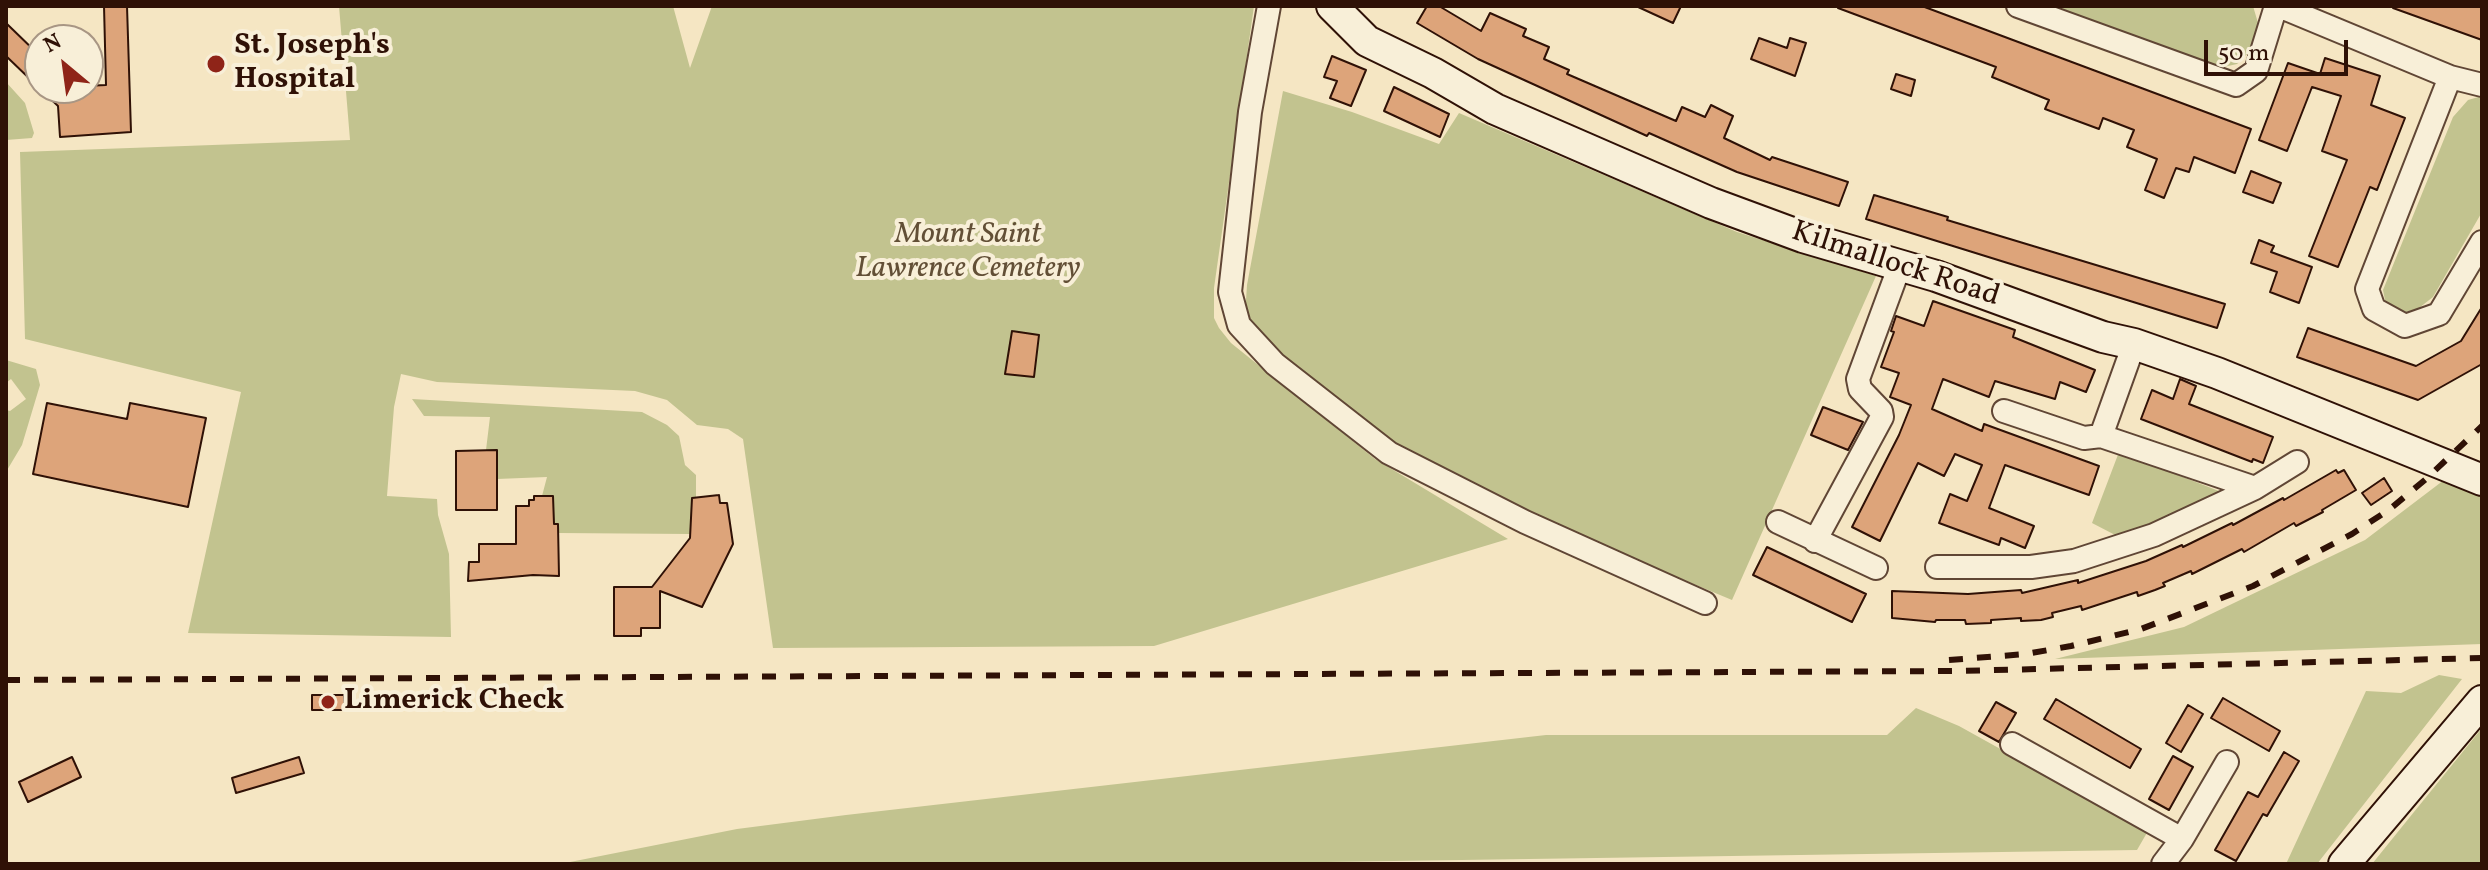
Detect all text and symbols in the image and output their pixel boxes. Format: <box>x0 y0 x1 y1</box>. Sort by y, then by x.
north arrow <box>24 24 104 104</box>
scale bar <box>2208 24 2352 74</box>
text: N <box>39 27 68 62</box>
place label: St. Joseph's Hospital <box>234 29 390 100</box>
text: 50 m <box>2218 37 2270 71</box>
marker: St. Joseph's Hospital <box>205 53 227 75</box>
street label: Kilmallock Road <box>1786 215 2004 317</box>
park label: Mount Saint Lawrence Cemetery <box>856 218 1080 288</box>
place label: Limerick Check <box>344 684 564 720</box>
marker: Limerick Check <box>319 693 337 711</box>

